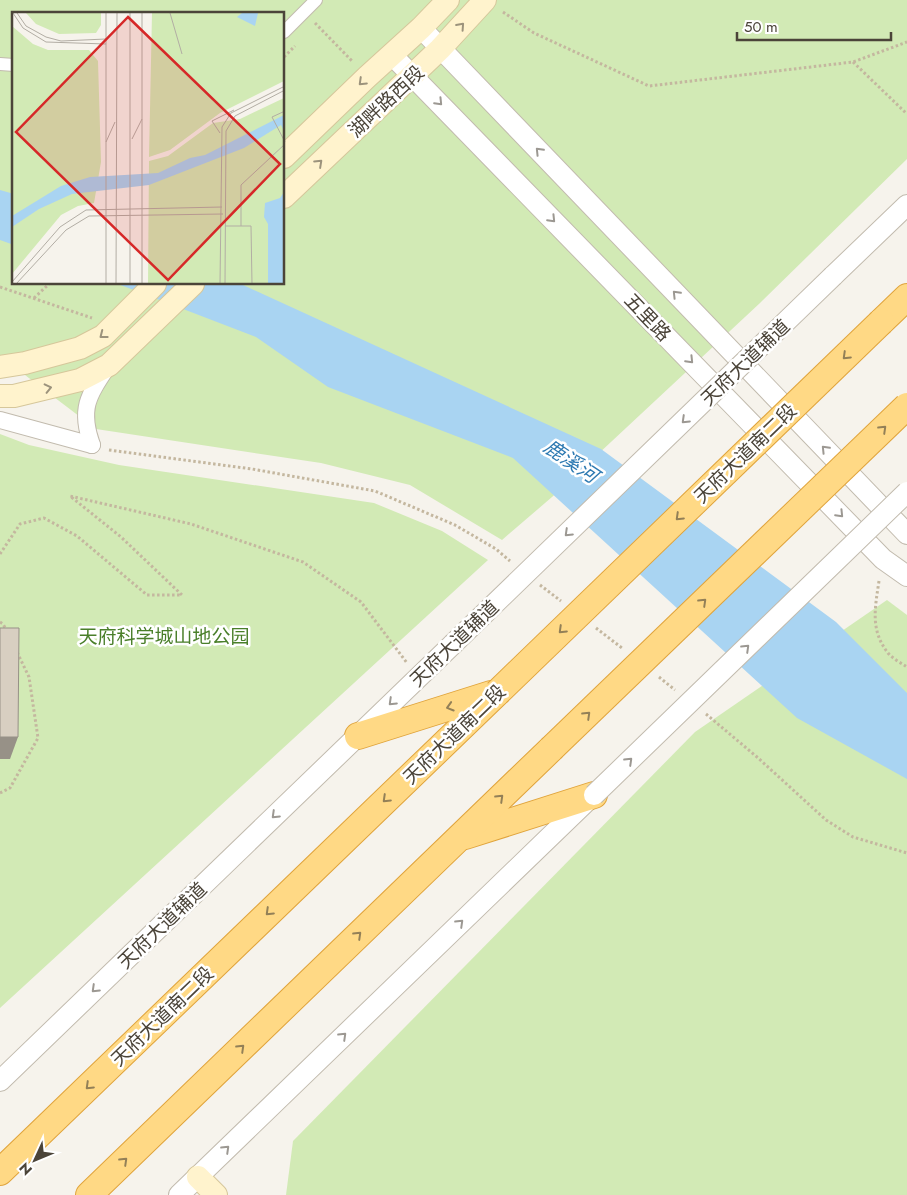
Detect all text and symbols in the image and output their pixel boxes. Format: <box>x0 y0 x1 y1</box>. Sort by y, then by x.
scale bar <box>737 10 891 42</box>
inset map <box>12 12 285 285</box>
text: 50 m <box>744 16 778 38</box>
one-way arrow <box>455 23 464 32</box>
street label: 湖畔路西段 <box>342 59 430 144</box>
one-way arrow <box>359 76 368 85</box>
one-way arrow <box>433 97 442 106</box>
one-way arrow <box>535 148 544 157</box>
one-way arrow <box>314 160 323 169</box>
one-way arrow <box>547 213 556 222</box>
street label: 五里路 <box>618 287 677 347</box>
one-way arrow <box>672 290 681 299</box>
street label: 天府大道辅道 <box>695 313 796 412</box>
one-way arrow <box>99 329 109 338</box>
one-way arrow <box>843 350 852 359</box>
one-way arrow <box>684 355 693 364</box>
one-way arrow <box>43 383 52 394</box>
street label: 天府大道南二段 <box>688 397 803 509</box>
one-way arrow <box>682 414 691 423</box>
one-way arrow <box>878 426 887 435</box>
water label: 鹿溪河 <box>538 433 607 492</box>
one-way arrow <box>822 445 831 454</box>
one-way arrow <box>834 509 843 518</box>
one-way arrow <box>675 511 684 520</box>
one-way arrow <box>565 527 574 536</box>
street label: 天府大道辅道 <box>404 594 505 693</box>
one-way arrow <box>698 599 707 608</box>
park label: 天府科学城山地公园 <box>78 623 250 650</box>
one-way arrow <box>559 624 568 633</box>
one-way arrow <box>740 645 749 654</box>
street label: 天府大道南二段 <box>397 678 512 790</box>
one-way arrow <box>389 697 398 706</box>
one-way arrow <box>447 701 455 711</box>
one-way arrow <box>581 712 590 721</box>
one-way arrow <box>623 758 632 767</box>
one-way arrow <box>383 794 392 803</box>
one-way arrow <box>495 795 504 804</box>
one-way arrow <box>272 809 281 818</box>
street label: 天府大道辅道 <box>112 876 213 975</box>
one-way arrow <box>266 906 275 915</box>
one-way arrow <box>455 920 464 929</box>
one-way arrow <box>352 932 361 941</box>
street label: 天府大道南二段 <box>105 960 220 1072</box>
one-way arrow <box>92 983 101 992</box>
one-way arrow <box>338 1033 347 1042</box>
one-way arrow <box>235 1045 244 1054</box>
one-way arrow <box>86 1080 95 1089</box>
north arrow <box>10 1135 60 1185</box>
one-way arrow <box>221 1146 230 1155</box>
text: N <box>15 1158 37 1180</box>
one-way arrow <box>119 1158 128 1167</box>

